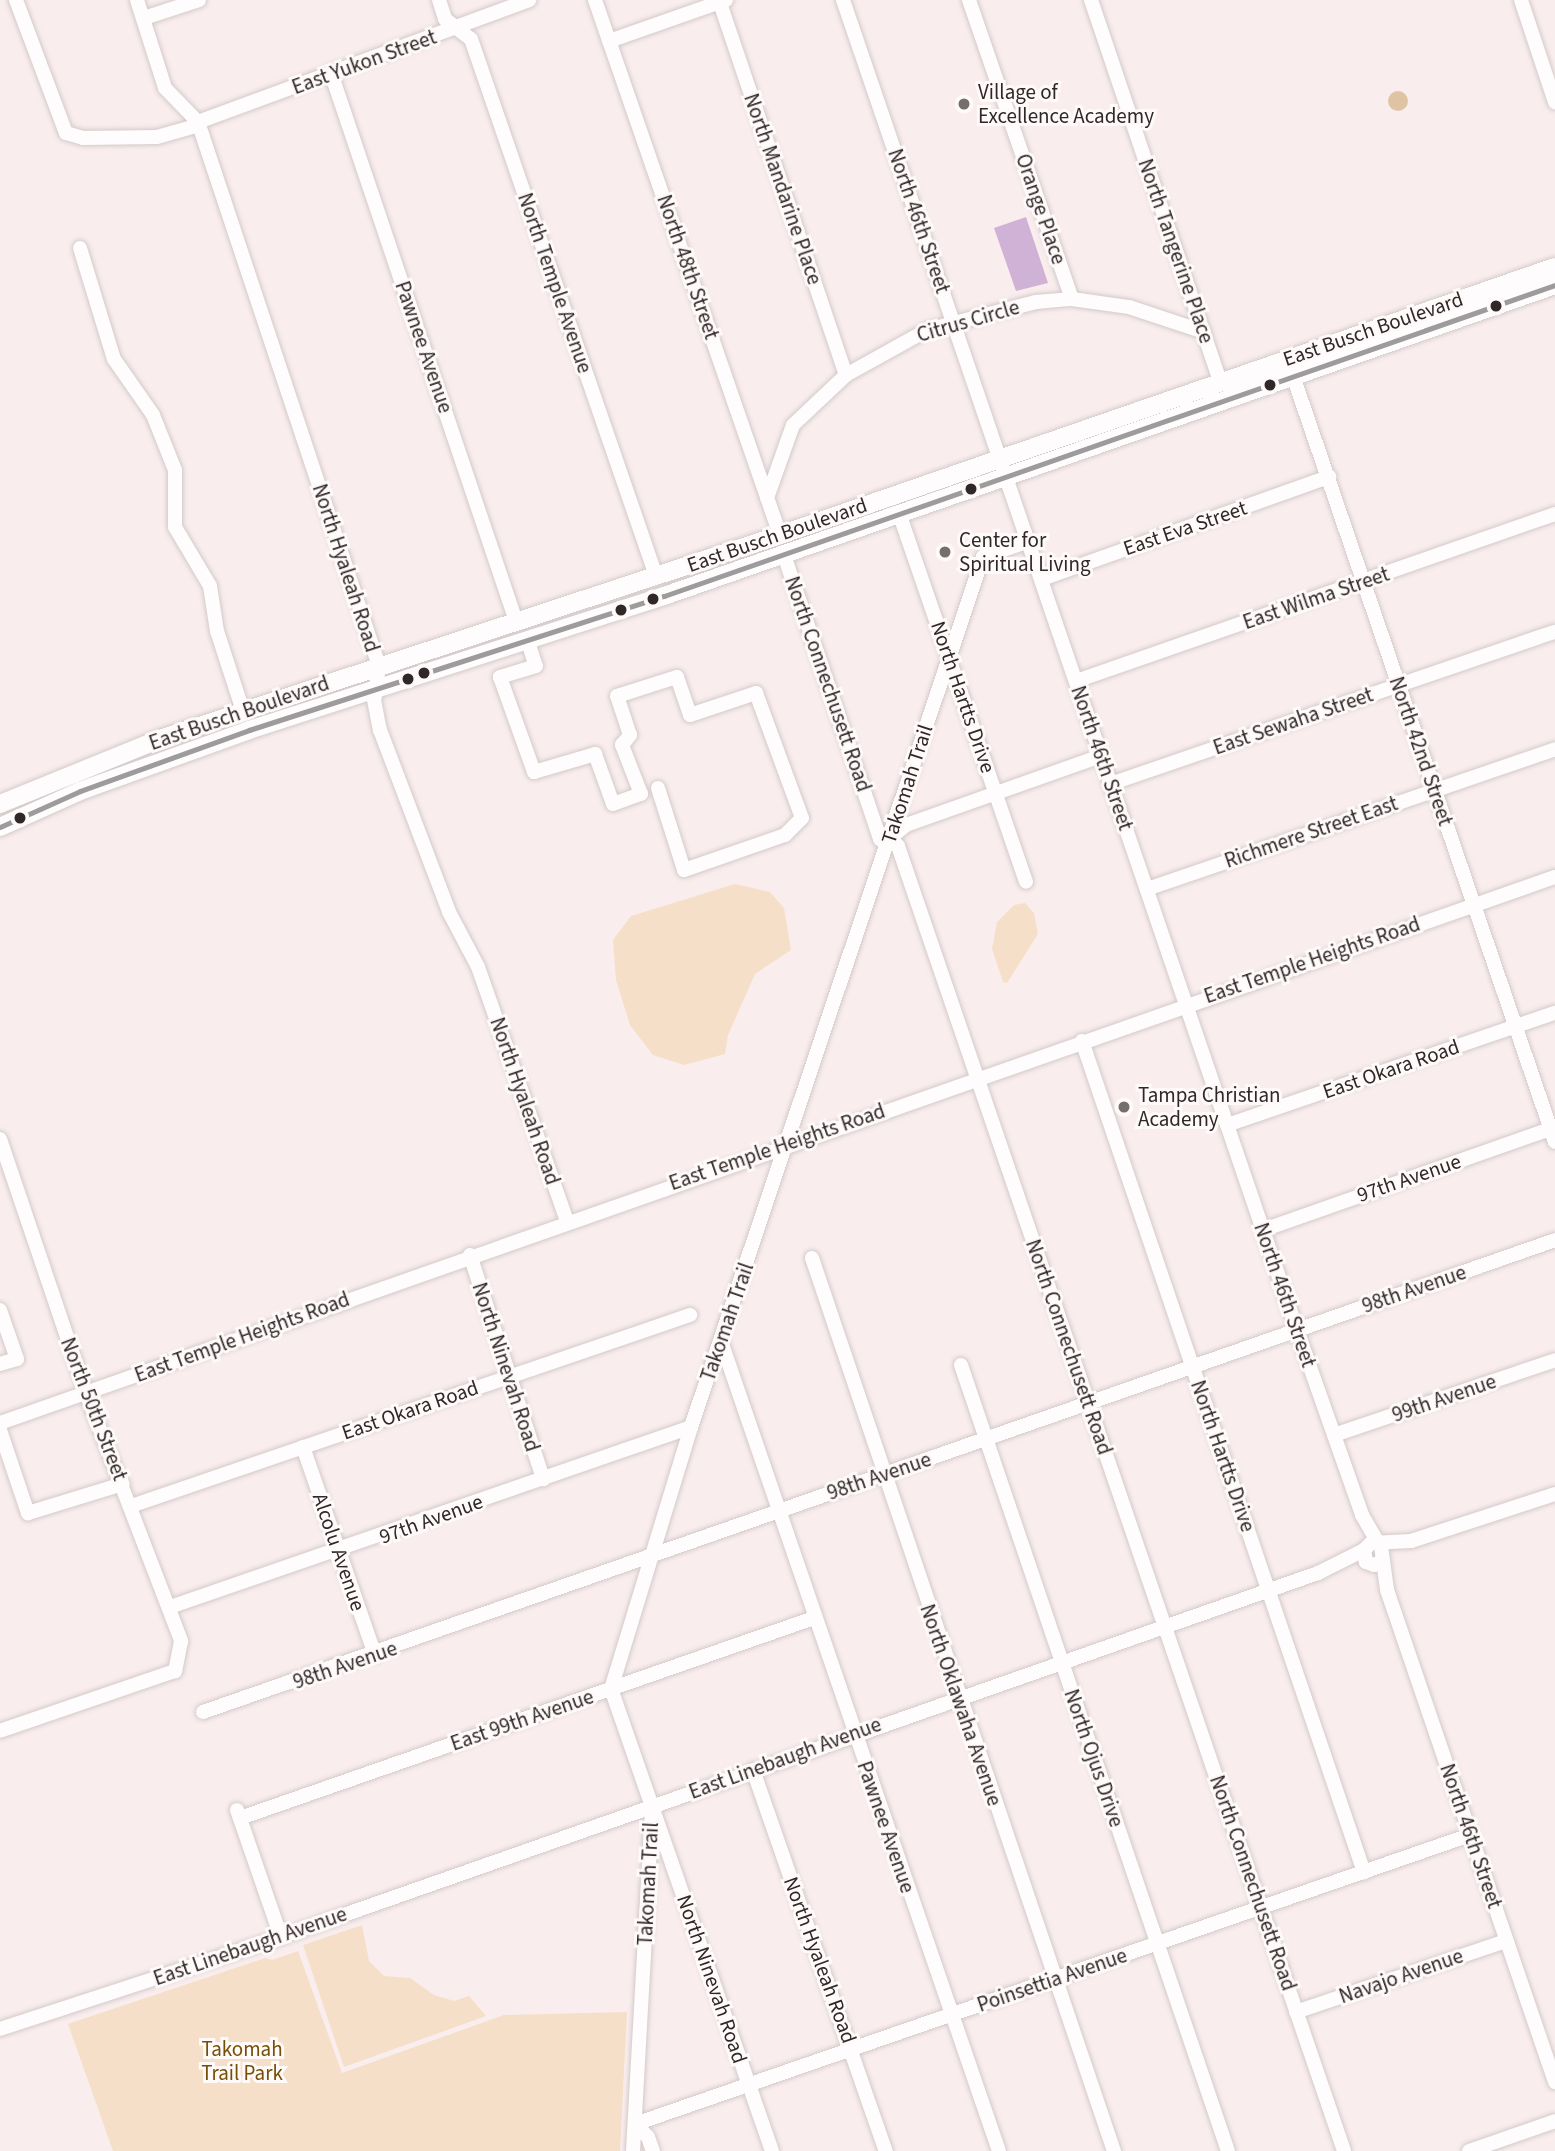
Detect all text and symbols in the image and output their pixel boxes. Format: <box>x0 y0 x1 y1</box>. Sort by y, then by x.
street label: East Yukon Street <box>288 24 440 100</box>
place label: Village of Excellence Academy <box>978 79 1154 129</box>
street label: North Mandarine Place <box>738 90 828 288</box>
marker: Village of Excellence Academy <box>956 96 972 112</box>
street label: North 46th Street <box>882 145 956 297</box>
street label: Orange Place <box>1010 150 1072 268</box>
street label: North Tangerine Place <box>1133 155 1219 347</box>
street label: North Temple Avenue <box>512 190 598 376</box>
street label: North 48th Street <box>651 191 725 343</box>
street label: Pawnee Avenue <box>390 278 458 416</box>
street label: East Busch Boulevard <box>1280 286 1466 372</box>
street label: Citrus Circle <box>914 294 1022 348</box>
unlabelled marker <box>1489 299 1503 313</box>
unlabelled marker <box>1263 378 1277 392</box>
street label: North Hyaleah Road <box>307 481 385 655</box>
unlabelled marker <box>964 482 978 496</box>
street label: East Busch Boulevard <box>684 492 870 578</box>
street label: East Eva Street <box>1120 495 1250 561</box>
place label: Center for Spiritual Living <box>959 527 1091 577</box>
marker: Center for Spiritual Living <box>937 544 953 560</box>
street label: East Wilma Street <box>1239 561 1393 635</box>
street label: North Connechusett Road <box>779 573 877 795</box>
unlabelled marker <box>646 592 660 606</box>
unlabelled marker <box>614 603 628 617</box>
street label: North Hartts Drive <box>925 618 1001 776</box>
unlabelled marker <box>417 666 431 680</box>
street label: East Busch Boulevard <box>146 670 332 756</box>
unlabelled marker <box>401 672 415 686</box>
street label: North 42nd Street <box>1384 673 1458 829</box>
street label: North 46th Street <box>1065 682 1139 834</box>
street label: East Sewaha Street <box>1210 682 1376 760</box>
street label: Takomah Trail <box>876 721 938 847</box>
street label: Richmere Street East <box>1221 791 1401 873</box>
unlabelled marker <box>13 811 27 825</box>
street label: East Temple Heights Road <box>1201 911 1423 1009</box>
street label: North Hyaleah Road <box>485 1014 565 1188</box>
street label: East Okara Road <box>1319 1034 1463 1104</box>
place label: Tampa Christian Academy <box>1138 1082 1280 1132</box>
street label: East Temple Heights Road <box>666 1098 888 1196</box>
marker: Tampa Christian Academy <box>1116 1099 1132 1115</box>
street label: 97th Avenue <box>1354 1148 1464 1208</box>
street label: North 46th Street <box>1248 1219 1322 1371</box>
street label: North Connechusett Road <box>1020 1236 1118 1458</box>
street label: 98th Avenue <box>1359 1259 1469 1319</box>
street label: Takomah Trail <box>695 1260 759 1384</box>
street label: North Ninevah Road <box>467 1279 545 1455</box>
street label: East Temple Heights Road <box>131 1286 353 1388</box>
street label: North 50th Street <box>55 1334 133 1484</box>
street label: 99th Avenue <box>1389 1368 1499 1428</box>
street label: East Okara Road <box>338 1375 482 1445</box>
street label: North Hartts Drive <box>1185 1377 1261 1535</box>
street label: 98th Avenue <box>824 1446 934 1506</box>
street label: 97th Avenue <box>376 1489 486 1549</box>
street label: Alcolu Avenue <box>307 1490 371 1614</box>
street label: North Oklawaha Avenue <box>915 1601 1007 1809</box>
street label: 98th Avenue <box>290 1635 400 1695</box>
street label: East 99th Avenue <box>447 1684 597 1756</box>
street label: North Ojus Drive <box>1059 1686 1129 1830</box>
street label: East Linebaugh Avenue <box>685 1711 885 1805</box>
street label: Pawnee Avenue <box>852 1758 920 1896</box>
street label: North 46th Street <box>1434 1760 1508 1912</box>
street label: North Connechusett Road <box>1204 1772 1302 1994</box>
street label: Takomah Trail <box>632 1822 664 1946</box>
street label: North Hyaleah Road <box>778 1873 862 2047</box>
street label: North Ninevah Road <box>671 1891 753 2067</box>
street label: East Linebaugh Avenue <box>150 1901 350 1991</box>
street label: Poinsettia Avenue <box>974 1943 1130 2017</box>
street label: Navajo Avenue <box>1336 1943 1466 2009</box>
park label: Takomah Trail Park <box>201 2036 283 2086</box>

